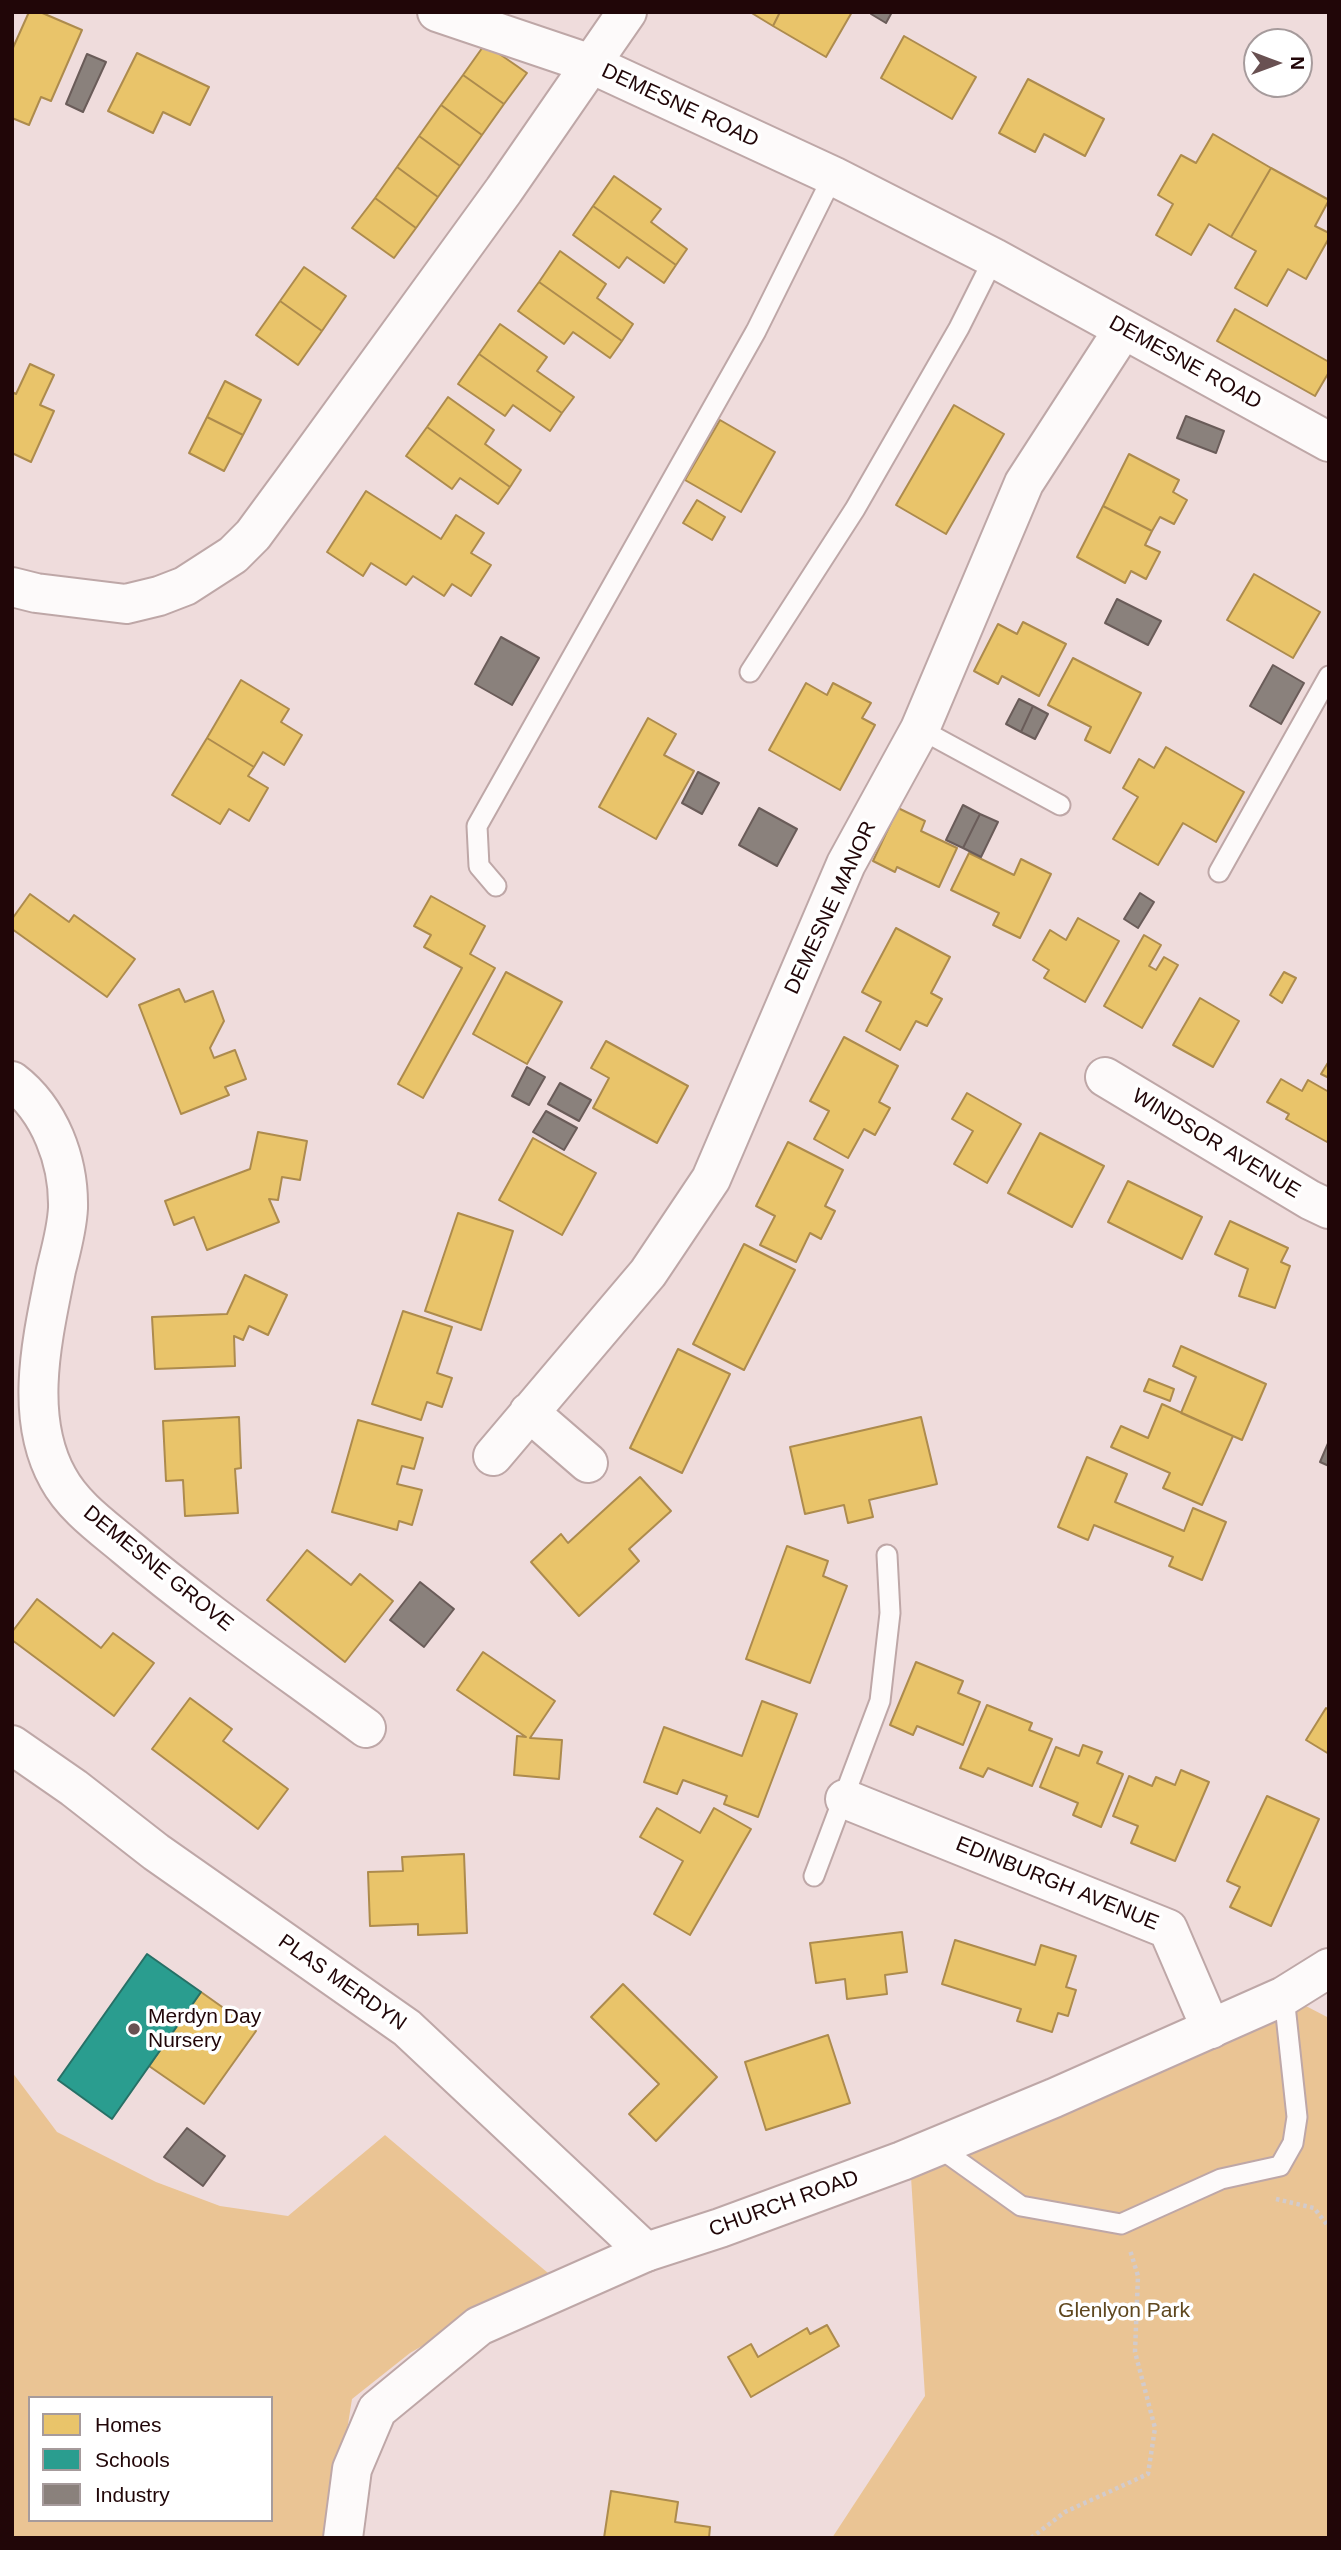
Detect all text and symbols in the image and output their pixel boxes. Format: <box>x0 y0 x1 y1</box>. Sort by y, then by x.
north arrow <box>1243 28 1313 98</box>
text: N <box>1287 56 1308 70</box>
street label: DEMESNE ROAD <box>597 59 763 153</box>
street label: DEMESNE ROAD <box>1104 311 1266 415</box>
street label: DEMESNE MANOR <box>780 818 882 998</box>
street label: WINDSOR AVENUE <box>1127 1084 1305 1204</box>
street label: DEMESNE GROVE <box>78 1501 238 1637</box>
street label: EDINBURGH AVENUE <box>952 1832 1162 1936</box>
street label: PLAS MERDYN <box>273 1930 411 2036</box>
place label: Merdyn Day Nursery <box>148 2004 261 2054</box>
marker: Merdyn Day Nursery <box>126 2021 142 2037</box>
street label: CHURCH ROAD <box>706 2165 862 2243</box>
park label: Glenlyon Park <box>1058 2298 1190 2324</box>
legend <box>28 2396 273 2522</box>
text: Homes <box>95 2413 162 2436</box>
text: Schools <box>95 2448 170 2471</box>
text: Industry <box>95 2483 170 2506</box>

